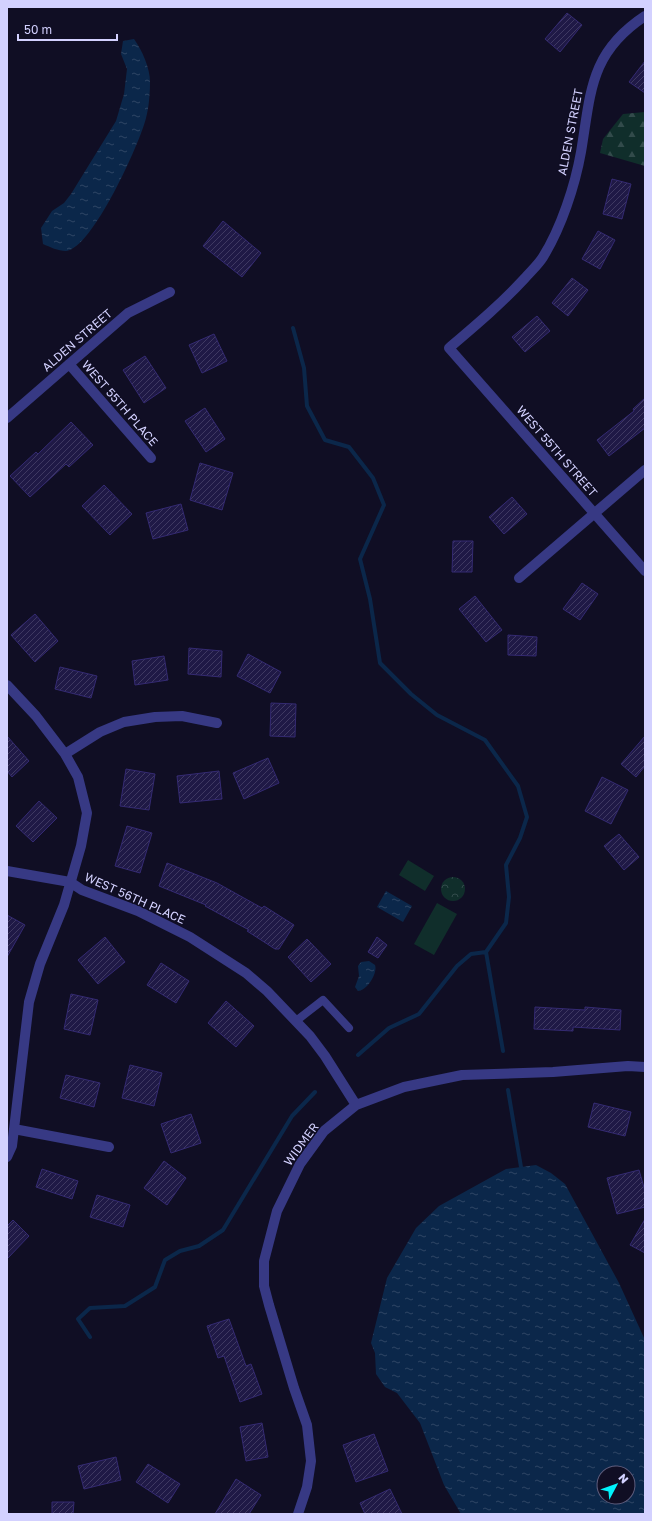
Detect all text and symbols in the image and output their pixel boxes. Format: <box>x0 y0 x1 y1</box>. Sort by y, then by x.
scale bar <box>18 16 117 42</box>
text: 50 m <box>24 22 52 37</box>
street label: ALDEN STREET <box>554 87 586 177</box>
street label: ALDEN STREET <box>39 305 116 375</box>
street label: WEST 55TH PLACE <box>79 357 161 449</box>
street label: WEST 55TH STREET <box>513 402 601 500</box>
street label: WEST 56TH PLACE <box>82 869 188 927</box>
street label: WIDMER <box>280 1120 322 1168</box>
north arrow <box>596 1465 636 1505</box>
text: N <box>616 1471 632 1486</box>

